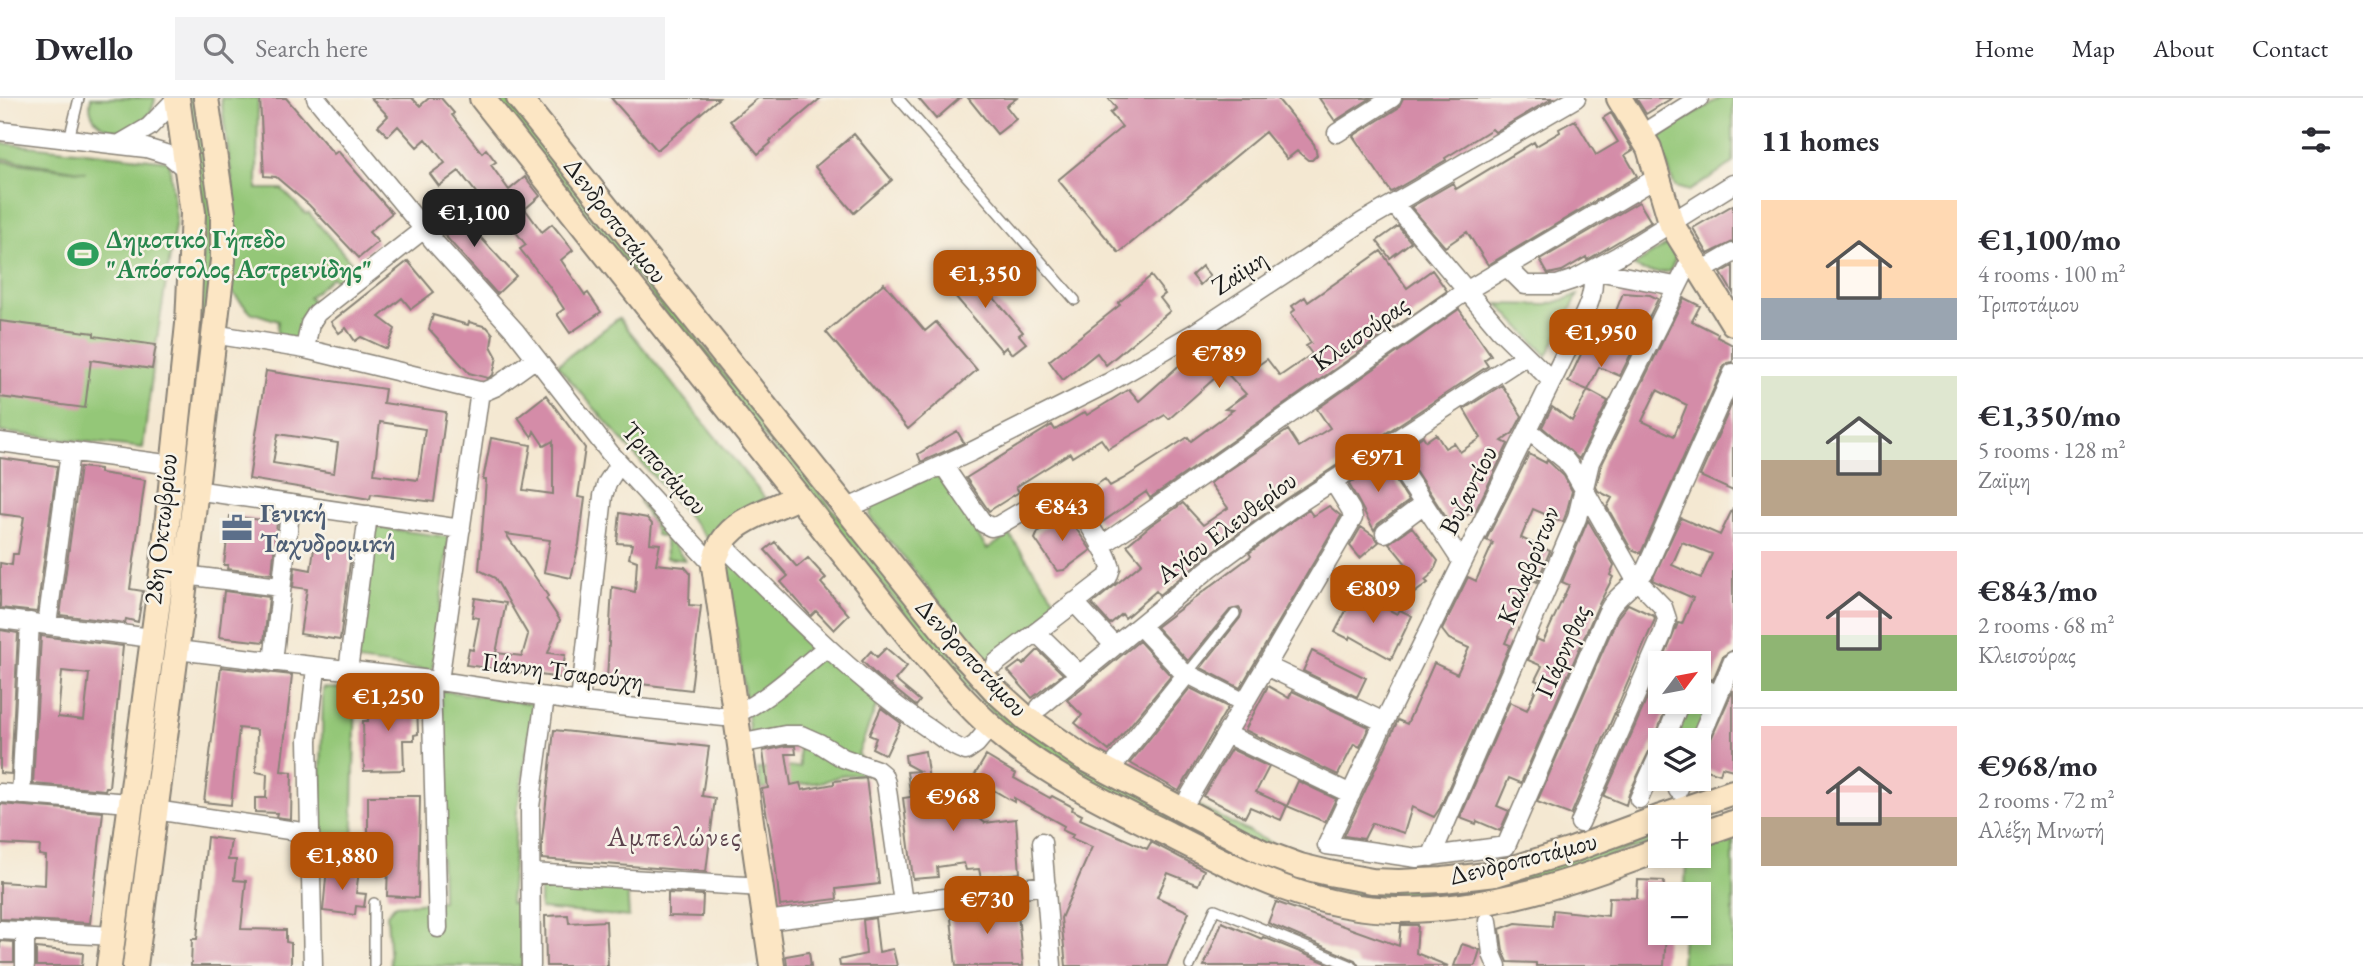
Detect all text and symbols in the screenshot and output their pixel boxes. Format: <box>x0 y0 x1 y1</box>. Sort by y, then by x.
search box <box>175 17 665 80</box>
text: Dwello <box>35 27 133 70</box>
icon: search <box>199 29 237 67</box>
text: Search here <box>255 31 368 65</box>
text: Home <box>1974 33 2034 64</box>
text: Map <box>2072 33 2115 64</box>
text: About <box>2153 33 2214 64</box>
text: Contact <box>2252 33 2328 64</box>
text: 11 homes <box>1761 121 1879 160</box>
icon: filters <box>2297 121 2335 159</box>
street label: Δενδροποτάμου <box>556 150 676 290</box>
pin: €1,100 <box>417 190 531 249</box>
text: €1,100 <box>438 197 510 227</box>
text: €1,100/mo <box>1978 220 2121 259</box>
place label: Δημοτικό Γήπεδο "Απόστολος Αστρεινίδης" <box>106 222 372 286</box>
icon: home <box>1817 228 1901 312</box>
sports icon: Δημοτικό Γήπεδο "Απόστολος Αστρεινίδης" <box>66 237 100 271</box>
street label: Ζαϊμη <box>1205 241 1273 303</box>
pin: €1,350 <box>928 250 1042 310</box>
text: €1,350 <box>949 258 1021 288</box>
text: 4 rooms · 100 m² <box>1978 259 2126 289</box>
street label: Κλεισούρας <box>1305 287 1415 379</box>
text: Τριποτάμου <box>1978 289 2079 319</box>
pin: €1,950 <box>1544 310 1658 369</box>
text: €1,950 <box>1565 317 1637 347</box>
pin: €789 <box>1178 330 1260 390</box>
text: €789 <box>1192 338 1246 368</box>
text: €1,350/mo <box>1978 396 2121 435</box>
icon: home <box>1817 404 1901 488</box>
street label: Τριποτάμου <box>614 414 716 522</box>
pin: €971 <box>1337 434 1419 494</box>
text: 5 rooms · 128 m² <box>1978 435 2126 465</box>
street label: Βυζαντίου <box>1431 440 1505 540</box>
text: €971 <box>1351 442 1405 472</box>
street label: 28η Οκτωβρίου <box>135 452 185 606</box>
street label: Αγίου Ελευθερίου <box>1148 463 1303 592</box>
text: Ζαϊμη <box>1978 465 2031 495</box>
pin: €843 <box>1021 484 1103 543</box>
text: €843 <box>1035 491 1089 521</box>
place label: Γενική Ταχυδρομική <box>260 496 396 560</box>
street label: Καλαβρύτων <box>1489 501 1567 629</box>
office icon: Γενική Ταχυδρομική <box>220 511 254 545</box>
pin: €809 <box>1332 566 1414 625</box>
text: €843/mo <box>1978 571 2097 610</box>
text: €809 <box>1346 573 1400 603</box>
icon: home <box>1817 579 1901 663</box>
street label: Δενδροποτάμου <box>908 590 1036 724</box>
street label: Πάρνηθας <box>1526 599 1598 703</box>
text: 2 rooms · 68 m² <box>1978 610 2115 640</box>
text: Κλεισούρας <box>1978 640 2076 670</box>
street label: Γιάννη Τσαρούχη <box>480 644 646 698</box>
north arrow <box>1648 651 1712 714</box>
map controls <box>1648 651 1711 945</box>
pin: €1,250 <box>331 674 445 733</box>
text: €1,250 <box>352 681 424 711</box>
button: layers <box>1648 728 1711 791</box>
text: €968/mo <box>1978 746 2097 785</box>
icon: home <box>1817 754 1901 838</box>
pin: €968 <box>912 774 994 833</box>
text: €968 <box>926 781 980 811</box>
text: 2 rooms · 72 m² <box>1978 785 2115 815</box>
button: + <box>1648 805 1711 868</box>
text: Αλέξη Μινωτή <box>1978 815 2105 845</box>
district label: Αμπελώνες <box>606 818 743 854</box>
street label: Δενδροποτάμου <box>1446 823 1600 893</box>
pin: €1,880 <box>285 832 399 892</box>
text: €1,880 <box>306 840 378 870</box>
pin: €730 <box>946 876 1028 936</box>
button: − <box>1648 882 1711 945</box>
text: €730 <box>960 884 1014 914</box>

